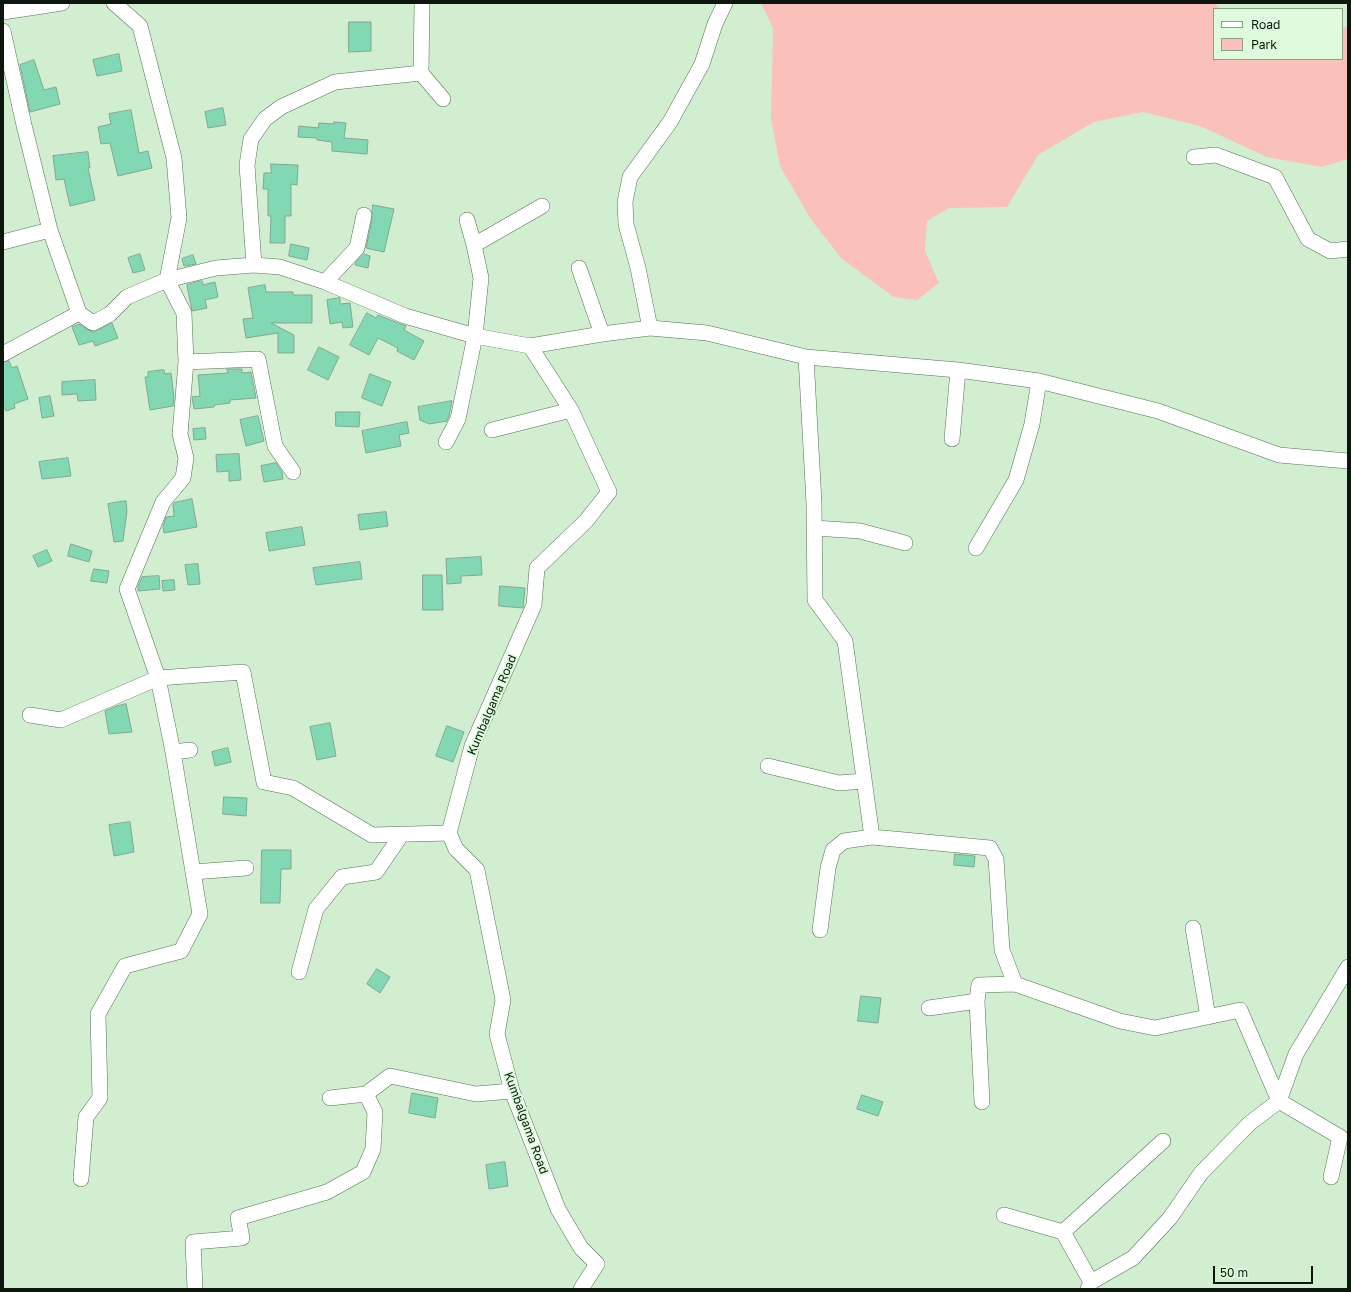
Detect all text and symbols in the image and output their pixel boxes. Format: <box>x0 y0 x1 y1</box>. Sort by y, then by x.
legend <box>1213 8 1343 60</box>
text: Road <box>1251 17 1280 32</box>
text: Park <box>1251 37 1277 52</box>
street label: Kumbalgama Road <box>464 653 520 757</box>
street label: Kumbalgama Road <box>501 1070 551 1176</box>
scale bar <box>1215 1258 1315 1284</box>
text: 50 m <box>1220 1265 1248 1280</box>

